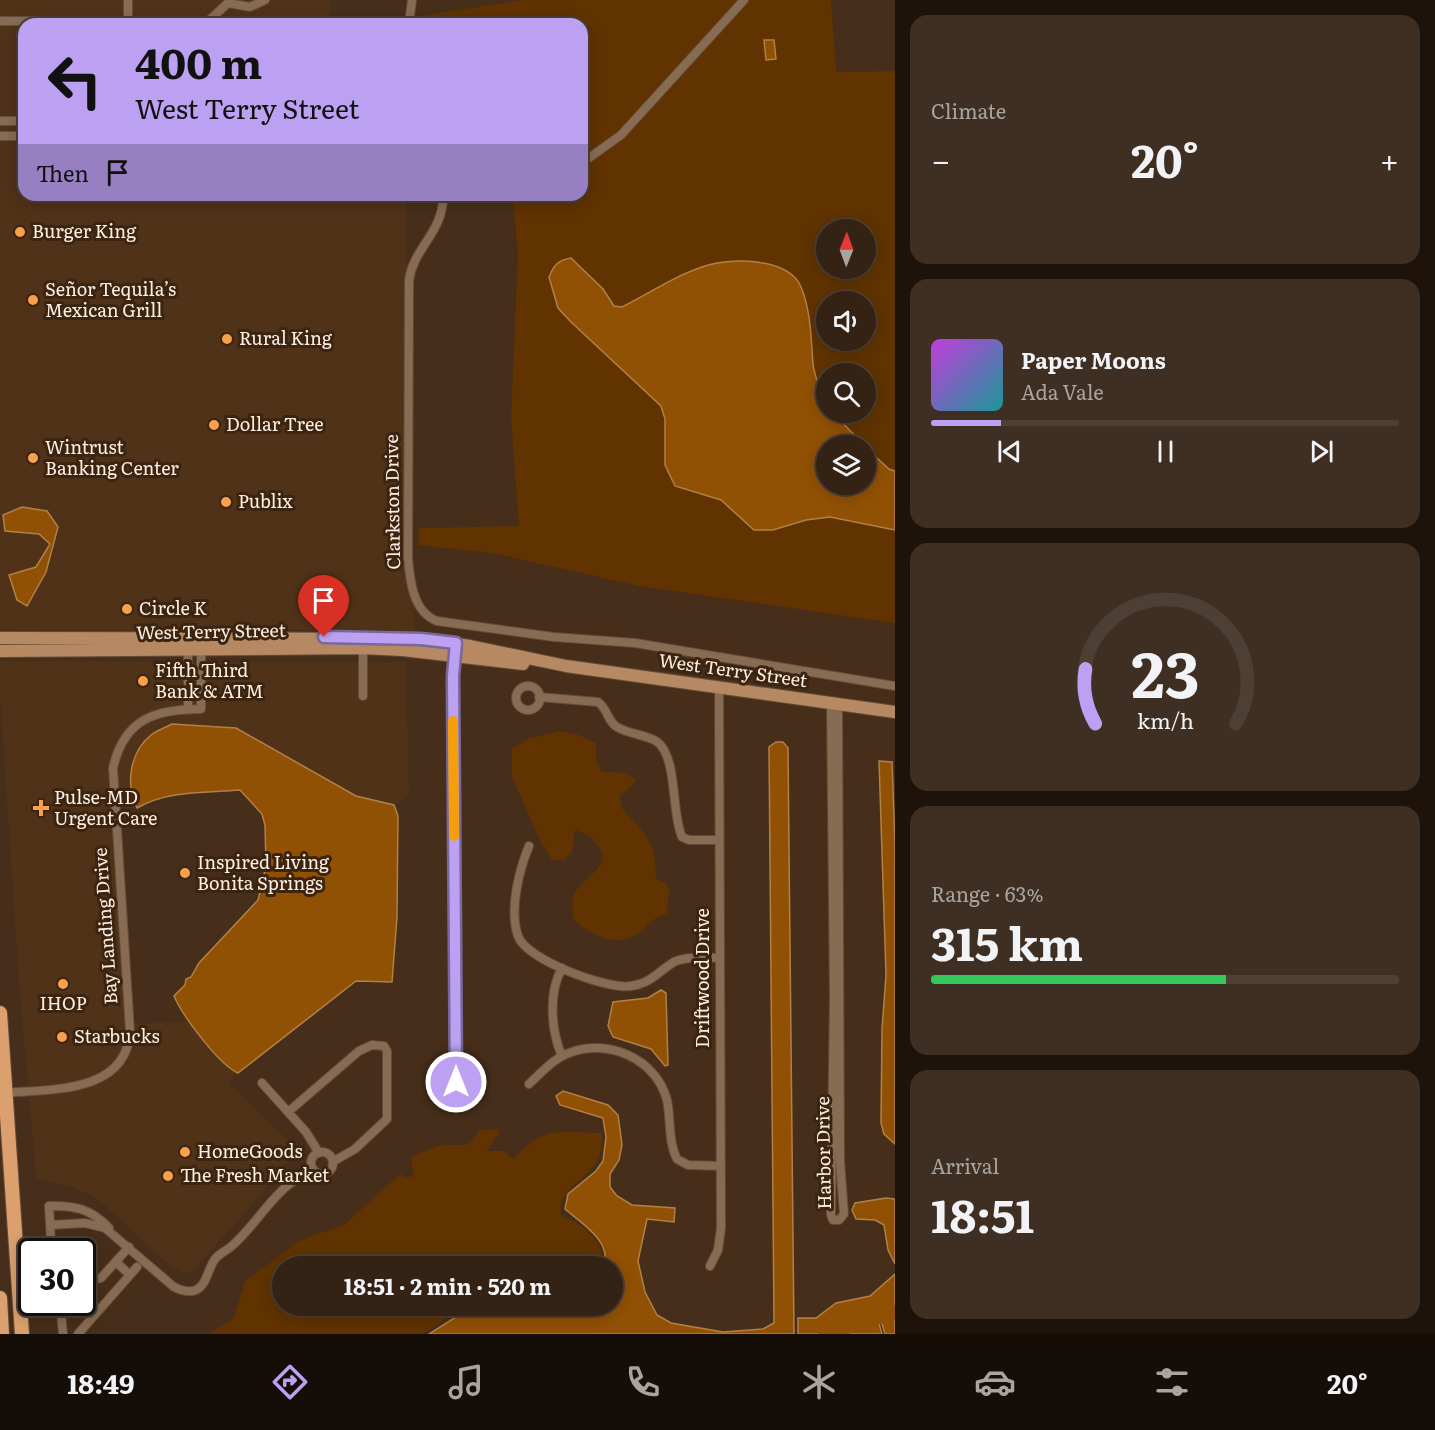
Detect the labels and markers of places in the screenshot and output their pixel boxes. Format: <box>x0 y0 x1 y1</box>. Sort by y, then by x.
place label: Burger King <box>32 217 137 244</box>
marker: Burger King <box>13 225 27 239</box>
place label: Señor Tequila’s Mexican Grill <box>45 275 176 323</box>
marker: Señor Tequila’s Mexican Grill <box>26 293 40 307</box>
place label: Rural King <box>239 324 333 351</box>
marker: Rural King <box>220 332 234 346</box>
place label: Dollar Tree <box>226 410 324 437</box>
marker: Dollar Tree <box>207 418 221 432</box>
place label: Wintrust Banking Center <box>45 433 179 481</box>
marker: Wintrust Banking Center <box>26 451 40 465</box>
place label: Publix <box>238 487 294 514</box>
marker: Publix <box>219 495 233 509</box>
pin <box>298 575 349 637</box>
place label: Circle K <box>139 594 208 621</box>
marker: Circle K <box>120 602 134 616</box>
place label: Fifth Third Bank & ATM <box>155 656 264 704</box>
marker: Fifth Third Bank & ATM <box>136 674 150 688</box>
place label: Pulse-MD Urgent Care <box>54 783 157 831</box>
marker: Pulse-MD Urgent Care <box>32 799 50 817</box>
place label: Inspired Living Bonita Springs <box>197 848 330 896</box>
marker: Inspired Living Bonita Springs <box>178 866 192 880</box>
marker: IHOP <box>56 977 70 991</box>
place label: IHOP <box>40 989 87 1016</box>
place label: Starbucks <box>74 1022 160 1049</box>
marker: Starbucks <box>55 1030 69 1044</box>
place label: HomeGoods <box>197 1137 303 1164</box>
marker: HomeGoods <box>178 1145 192 1159</box>
place label: The Fresh Market <box>180 1161 330 1188</box>
marker: The Fresh Market <box>161 1169 175 1183</box>

